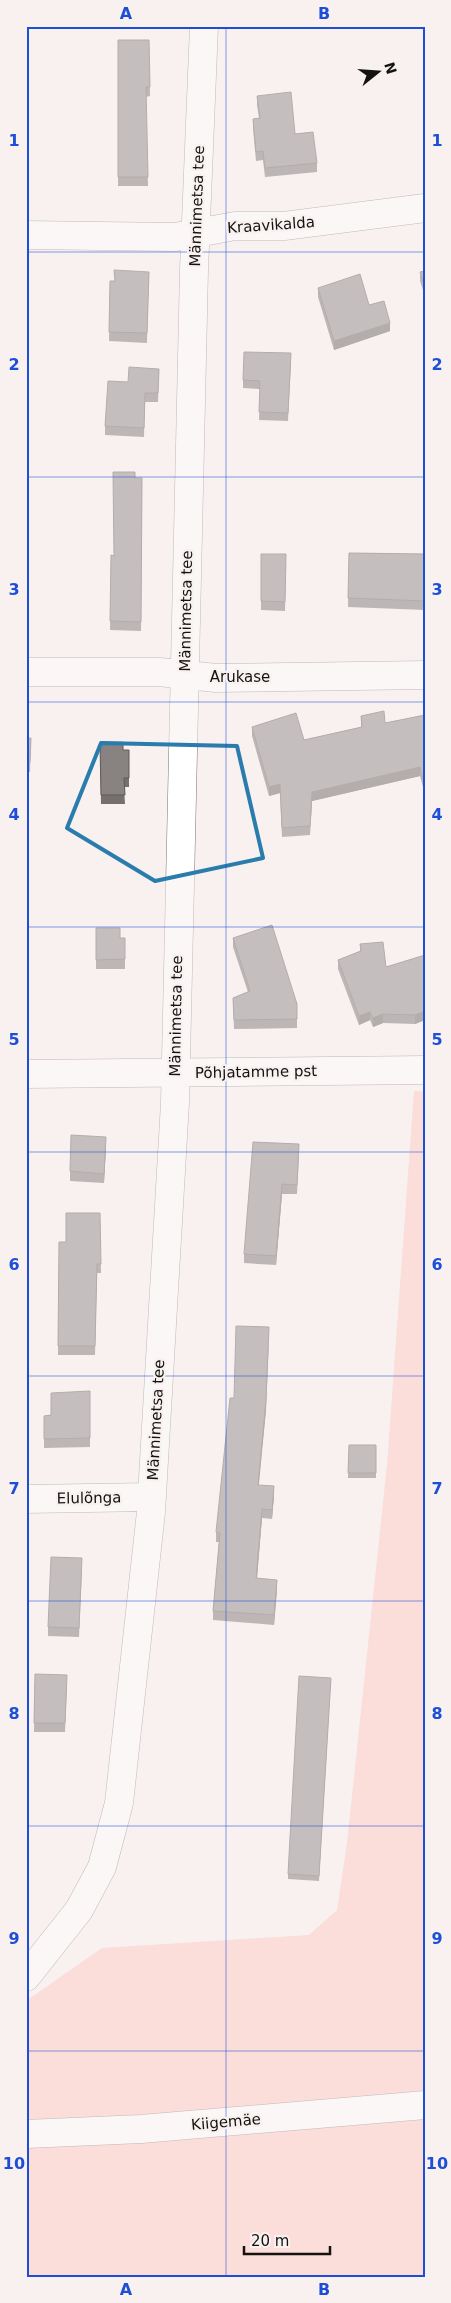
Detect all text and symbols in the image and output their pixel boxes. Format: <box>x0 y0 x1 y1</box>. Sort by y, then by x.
text: A <box>120 4 133 23</box>
text: B <box>318 4 330 23</box>
north arrow <box>354 48 404 98</box>
text: N <box>381 60 400 76</box>
text: 1 <box>8 131 20 150</box>
text: 1 <box>431 131 443 150</box>
street label: Männimetsa tee <box>186 145 208 267</box>
street label: Kraavikalda <box>227 213 315 237</box>
text: 2 <box>8 355 20 374</box>
text: 2 <box>431 355 443 374</box>
street label: Männimetsa tee <box>176 550 196 672</box>
text: 3 <box>8 580 20 599</box>
text: 3 <box>431 580 443 599</box>
street label: Arukase <box>210 668 270 686</box>
text: 4 <box>8 805 20 824</box>
text: 4 <box>431 805 443 824</box>
street label: Männimetsa tee <box>166 955 186 1077</box>
text: 5 <box>8 1030 20 1049</box>
text: 5 <box>431 1030 443 1049</box>
street label: Põhjatamme pst <box>195 1062 317 1082</box>
text: 6 <box>8 1255 20 1274</box>
text: 6 <box>431 1255 443 1274</box>
street label: Männimetsa tee <box>144 1359 168 1481</box>
text: 7 <box>8 1479 20 1498</box>
text: 7 <box>431 1479 443 1498</box>
street label: Elulõnga <box>56 1488 122 1508</box>
text: 8 <box>8 1704 20 1723</box>
text: 8 <box>431 1704 443 1723</box>
text: 9 <box>8 1929 20 1948</box>
text: 9 <box>431 1929 443 1948</box>
street label: Kiigemäe <box>190 2110 262 2134</box>
text: 10 <box>3 2154 25 2173</box>
text: 10 <box>426 2154 448 2173</box>
scale bar <box>244 2223 330 2255</box>
text: 20 m <box>251 2232 289 2250</box>
text: A <box>120 2280 133 2299</box>
text: B <box>318 2280 330 2299</box>

